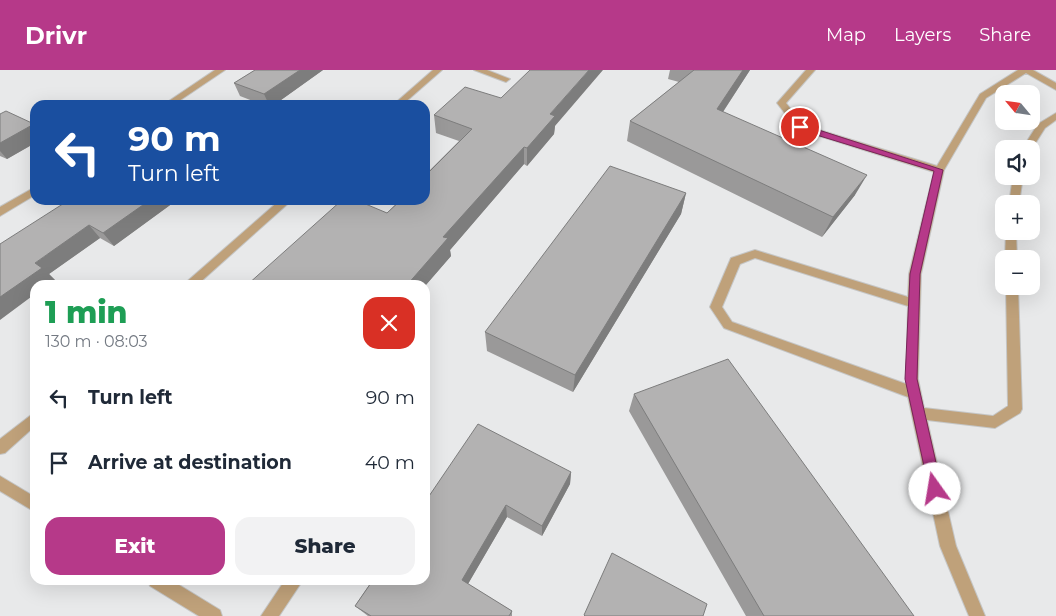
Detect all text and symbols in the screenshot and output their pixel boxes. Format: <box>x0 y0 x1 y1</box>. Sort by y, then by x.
text: Drivr <box>25 21 87 50</box>
text: Map <box>826 24 866 46</box>
text: Layers <box>894 24 951 46</box>
text: Share <box>979 24 1031 46</box>
north arrow <box>995 85 1040 130</box>
map controls <box>995 85 1040 295</box>
pin <box>779 106 821 148</box>
icon: arrive <box>786 113 814 141</box>
text: 90 m <box>128 117 221 160</box>
icon: left <box>45 120 110 185</box>
button: sound <box>995 140 1040 185</box>
text: Turn left <box>128 160 220 187</box>
button: + <box>995 195 1040 240</box>
button: − <box>995 250 1040 295</box>
text: 1 min <box>45 294 128 331</box>
button: close <box>363 297 415 349</box>
text: 130 m · 08:03 <box>45 332 148 351</box>
icon: left <box>45 384 73 412</box>
text: Turn left <box>88 386 173 409</box>
text: 90 m <box>366 386 415 409</box>
icon: arrive <box>45 449 73 477</box>
text: Arrive at destination <box>88 451 292 474</box>
text: 40 m <box>365 451 415 474</box>
position arrow <box>908 462 960 514</box>
button: Exit <box>45 517 225 575</box>
button: Share <box>235 517 415 575</box>

